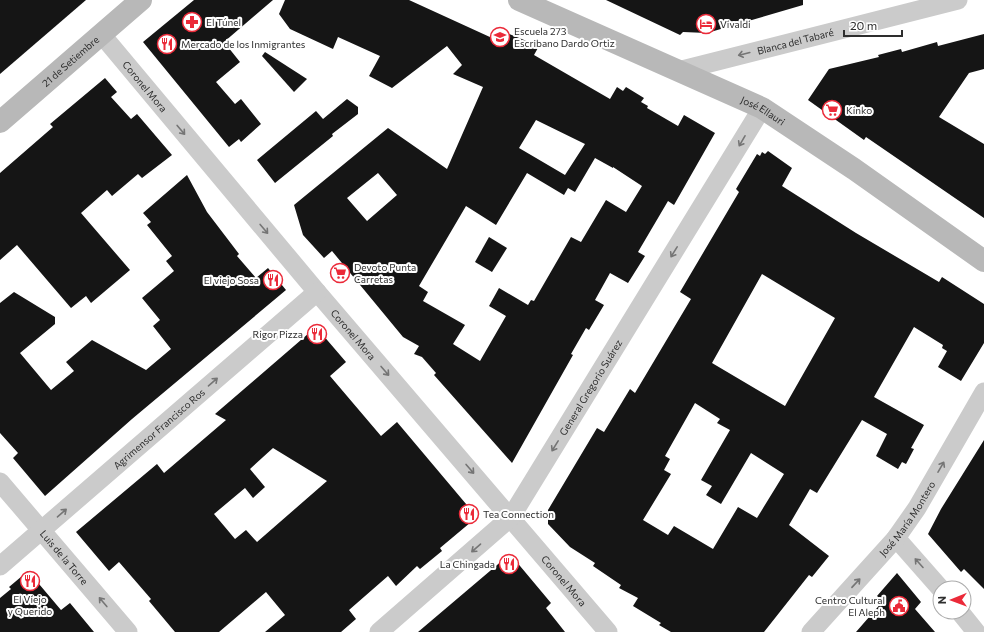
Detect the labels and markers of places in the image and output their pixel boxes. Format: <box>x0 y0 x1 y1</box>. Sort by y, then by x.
pharmacy icon: El Túnel <box>181 11 203 33</box>
hotel icon: Vivaldi <box>695 13 717 35</box>
place label: El Túnel <box>206 16 241 28</box>
place label: Vivaldi <box>720 18 751 30</box>
place label: Escuela 273 Escribano Dardo Ortiz <box>514 25 615 49</box>
school or university icon: Escuela 273 Escribano Dardo Ortiz <box>489 26 511 48</box>
restaurant icon: Mercado de los Inmigrantes <box>156 33 178 55</box>
place label: Mercado de los Inmigrantes <box>181 38 306 50</box>
supermarket icon: Kinko <box>821 99 843 121</box>
place label: Kinko <box>846 104 872 116</box>
place label: Devoto Punta Carretas <box>354 261 416 285</box>
supermarket icon: Devoto Punta Carretas <box>329 262 351 284</box>
restaurant icon: El viejo Sosa <box>262 269 284 291</box>
place label: El viejo Sosa <box>204 274 259 286</box>
restaurant icon: Rigor Pizza <box>306 323 328 345</box>
place label: Rigor Pizza <box>253 328 303 340</box>
restaurant icon: Tea Connection <box>458 503 480 525</box>
place label: Tea Connection <box>483 508 554 520</box>
restaurant icon: La Chingada <box>498 553 520 575</box>
place label: La Chingada <box>440 558 495 570</box>
restaurant icon: El Viejo y Querido <box>19 570 41 592</box>
place label: El Viejo y Querido <box>8 593 52 617</box>
place label: Centro Cultural El Aleph <box>815 594 885 618</box>
public building icon: Centro Cultural El Aleph <box>888 595 910 617</box>

